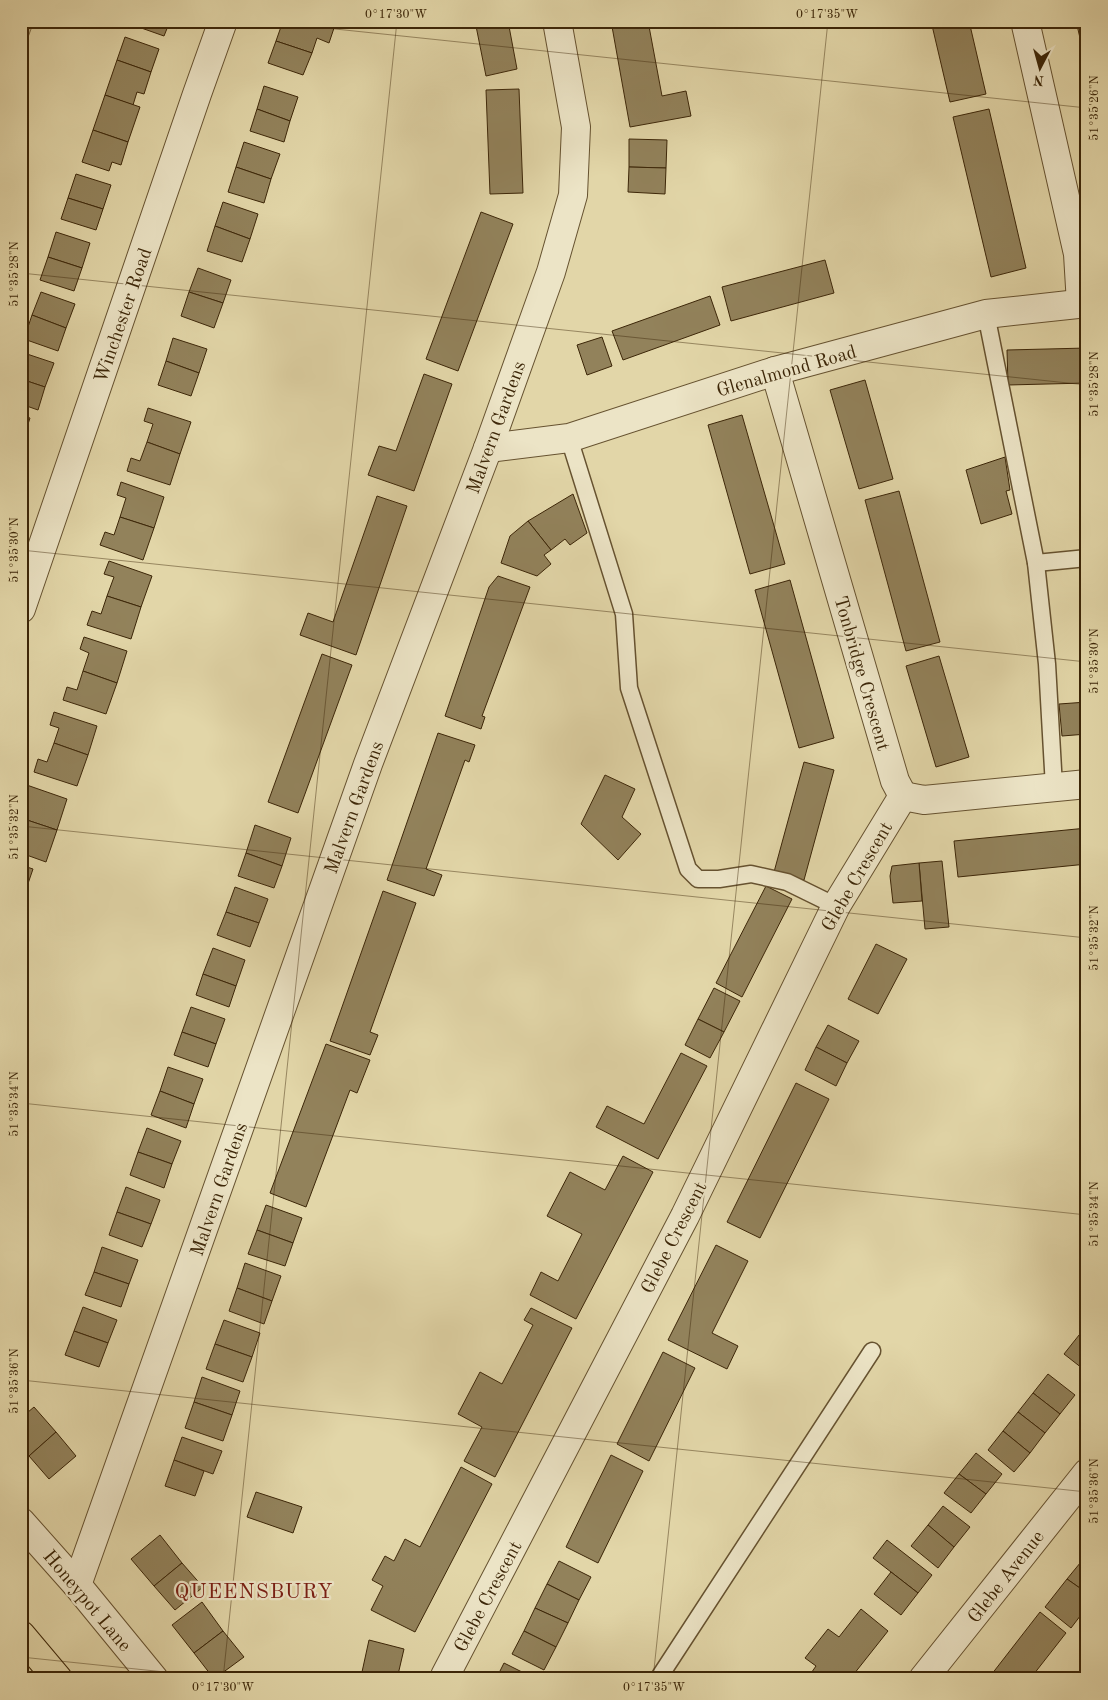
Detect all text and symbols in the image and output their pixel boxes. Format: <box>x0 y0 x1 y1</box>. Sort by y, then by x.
text: 0°17'35"W <box>796 8 858 21</box>
text: 0°17'30"W <box>365 9 427 21</box>
north arrow <box>1016 42 1066 92</box>
text: N <box>1032 72 1045 87</box>
text: 51°35'26"N <box>1088 75 1101 141</box>
text: 51°35'28"N <box>8 241 21 307</box>
street label: Winchester Road <box>92 246 156 386</box>
street label: Glenalmond Road <box>715 343 859 401</box>
text: 51°35'28"N <box>1088 351 1101 417</box>
street label: Malvern Gardens <box>465 359 530 497</box>
text: 51°35'30"N <box>8 517 21 583</box>
street label: Tonbridge Crescent <box>829 594 892 753</box>
text: 51°35'30"N <box>1088 628 1101 694</box>
street label: Malvern Gardens <box>323 739 388 877</box>
text: 51°35'32"N <box>8 794 21 860</box>
street label: Glebe Crescent <box>819 819 897 935</box>
text: 51°35'32"N <box>1088 905 1101 971</box>
text: 51°35'34"N <box>8 1071 21 1137</box>
street label: Malvern Gardens <box>189 1121 252 1259</box>
street label: Glebe Crescent <box>639 1179 712 1297</box>
text: 51°35'34"N <box>1088 1181 1101 1247</box>
text: 51°35'36"N <box>8 1348 21 1414</box>
text: 51°35'36"N <box>1088 1458 1101 1524</box>
street label: Glebe Avenue <box>965 1528 1049 1627</box>
street label: Glebe Crescent <box>452 1539 526 1656</box>
street label: Honeypot Lane <box>38 1547 134 1656</box>
district label: QUEENSBURY <box>174 1582 334 1603</box>
text: 0°17'35"W <box>623 1681 685 1694</box>
text: 0°17'30"W <box>192 1682 254 1694</box>

